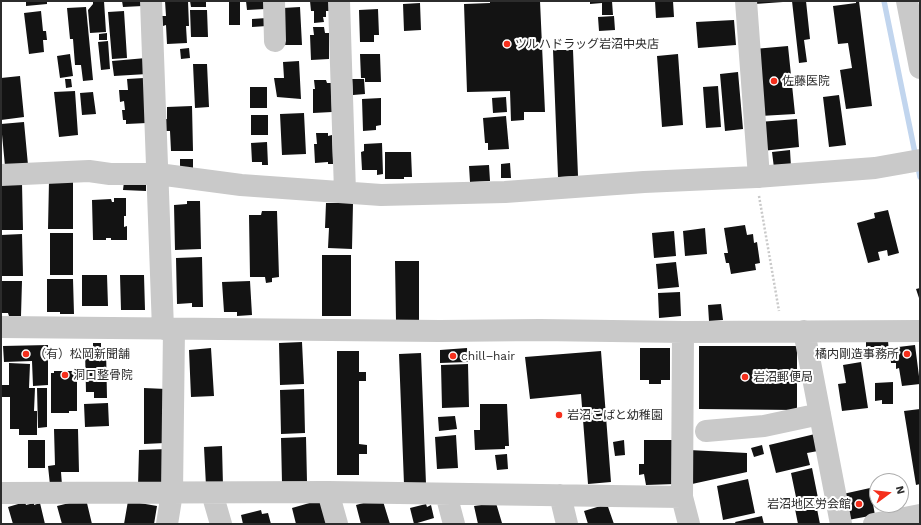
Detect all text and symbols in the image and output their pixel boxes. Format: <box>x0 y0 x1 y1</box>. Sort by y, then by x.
place label: ツルハドラッグ岩沼中央店 <box>515 37 659 51</box>
marker: ツルハドラッグ岩沼中央店 <box>502 39 512 49</box>
place label: 佐藤医院 <box>782 74 830 88</box>
marker: 佐藤医院 <box>769 76 779 86</box>
place label: （有）松岡新聞舗 <box>34 347 130 361</box>
place label: 橘内剛造事務所 <box>815 347 899 361</box>
marker: （有）松岡新聞舗 <box>21 349 31 359</box>
place label: chill−hair <box>461 349 515 363</box>
marker: 橘内剛造事務所 <box>902 349 912 359</box>
marker: chill−hair <box>448 351 458 361</box>
place label: 洞口整骨院 <box>73 368 133 382</box>
marker: 洞口整骨院 <box>60 370 70 380</box>
place label: 岩沼郵便局 <box>753 370 813 384</box>
marker: 岩沼郵便局 <box>740 372 750 382</box>
place label: 岩沼こばと幼稚園 <box>567 408 663 422</box>
marker: 岩沼こばと幼稚園 <box>554 410 564 420</box>
north arrow <box>869 473 909 513</box>
text: N <box>893 484 907 496</box>
place label: 岩沼地区労会館 <box>767 497 851 511</box>
marker: 岩沼地区労会館 <box>854 499 864 509</box>

